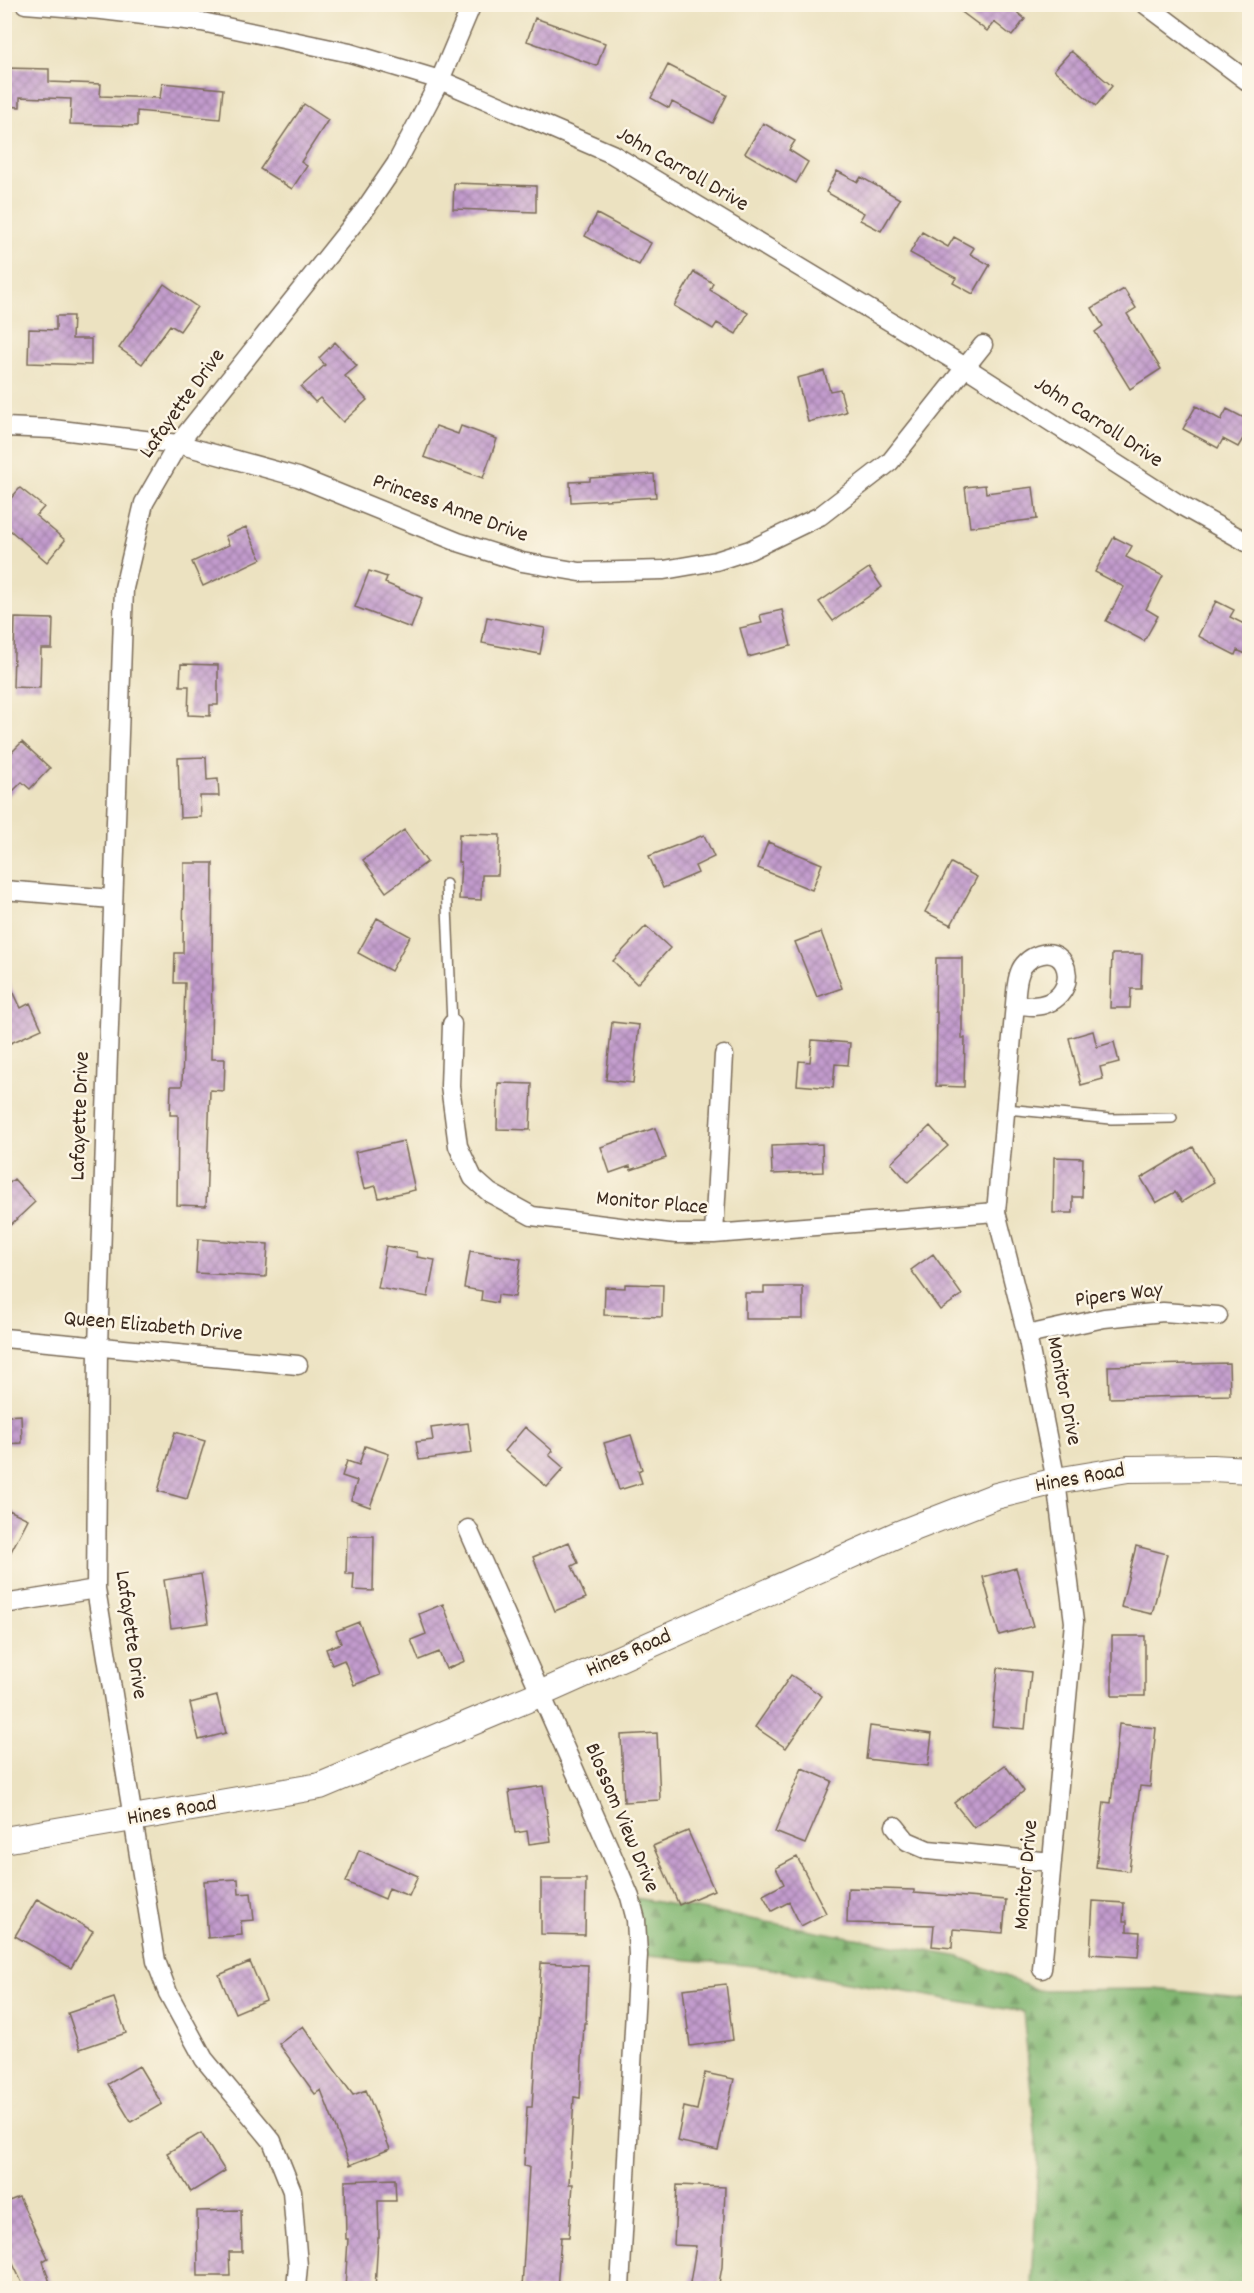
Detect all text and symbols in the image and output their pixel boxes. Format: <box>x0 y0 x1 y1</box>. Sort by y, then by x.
street label: John Carroll Drive <box>610 120 754 220</box>
street label: Lafayette Drive <box>132 343 234 465</box>
street label: John Carroll Drive <box>1027 370 1169 476</box>
street label: Princess Anne Drive <box>368 466 532 552</box>
street label: Lafayette Drive <box>63 1051 99 1181</box>
street label: Monitor Place <box>595 1184 709 1224</box>
street label: Pipers Way <box>1073 1275 1166 1317</box>
street label: Queen Elizabeth Drive <box>62 1304 244 1350</box>
street label: Monitor Drive <box>1037 1334 1089 1448</box>
street label: Hines Road <box>1033 1456 1127 1502</box>
street label: Lafayette Drive <box>106 1569 154 1701</box>
street label: Hines Road <box>581 1621 677 1687</box>
street label: Blossom View Drive <box>576 1738 666 1898</box>
street label: Hines Road <box>125 1789 219 1835</box>
street label: Monitor Drive <box>1007 1819 1047 1931</box>

